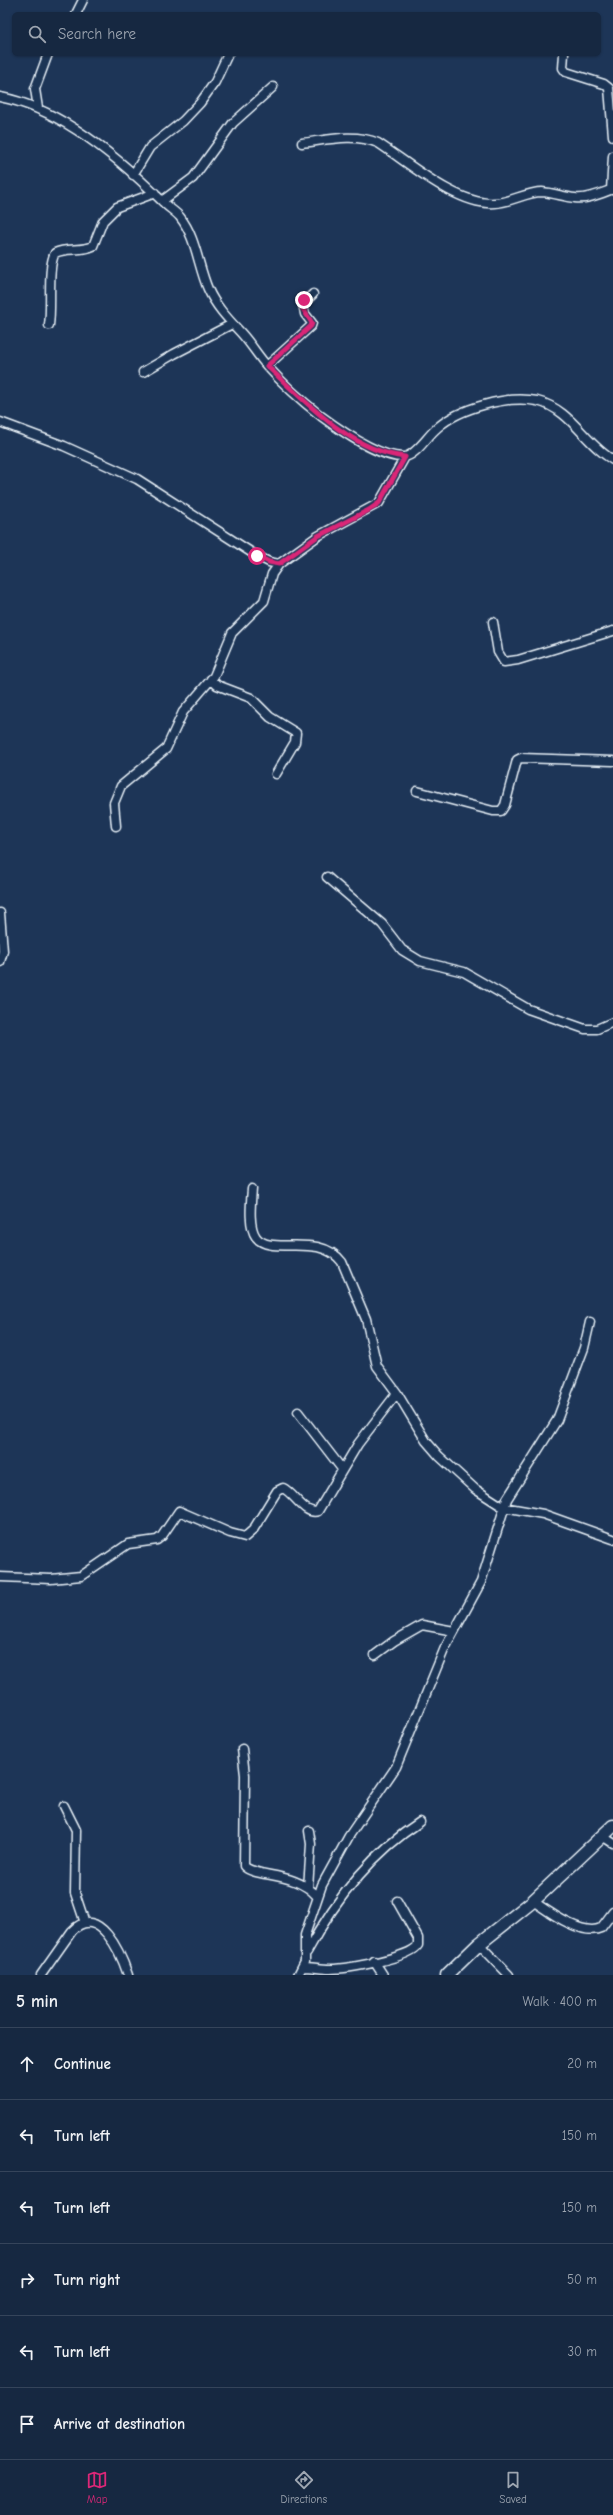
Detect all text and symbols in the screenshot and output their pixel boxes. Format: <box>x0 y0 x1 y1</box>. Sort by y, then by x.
search box <box>12 12 601 56</box>
icon: search <box>26 23 48 45</box>
text: Search here <box>58 25 136 43</box>
route end <box>295 291 313 309</box>
route start <box>248 547 266 565</box>
text: 5 min <box>16 1992 58 2011</box>
text: Walk · 400 m <box>523 1994 597 2009</box>
icon: ahead <box>16 2053 38 2075</box>
text: Continue <box>54 2055 111 2073</box>
text: 20 m <box>567 2056 597 2071</box>
icon: left <box>16 2125 38 2147</box>
text: Turn left <box>54 2127 110 2145</box>
text: 150 m <box>562 2128 597 2143</box>
icon: left <box>16 2197 38 2219</box>
text: Turn left <box>54 2199 110 2217</box>
text: 150 m <box>562 2200 597 2215</box>
icon: right <box>16 2269 38 2291</box>
text: Turn right <box>54 2271 120 2289</box>
text: 50 m <box>567 2272 597 2287</box>
icon: left <box>16 2341 38 2363</box>
text: Turn left <box>54 2343 110 2361</box>
text: 30 m <box>567 2344 597 2359</box>
icon: arrive <box>16 2413 38 2435</box>
text: Arrive at destination <box>54 2415 185 2433</box>
tab: Map <box>86 2469 108 2506</box>
tab: Directions <box>280 2469 327 2506</box>
tab: Saved <box>499 2469 527 2506</box>

